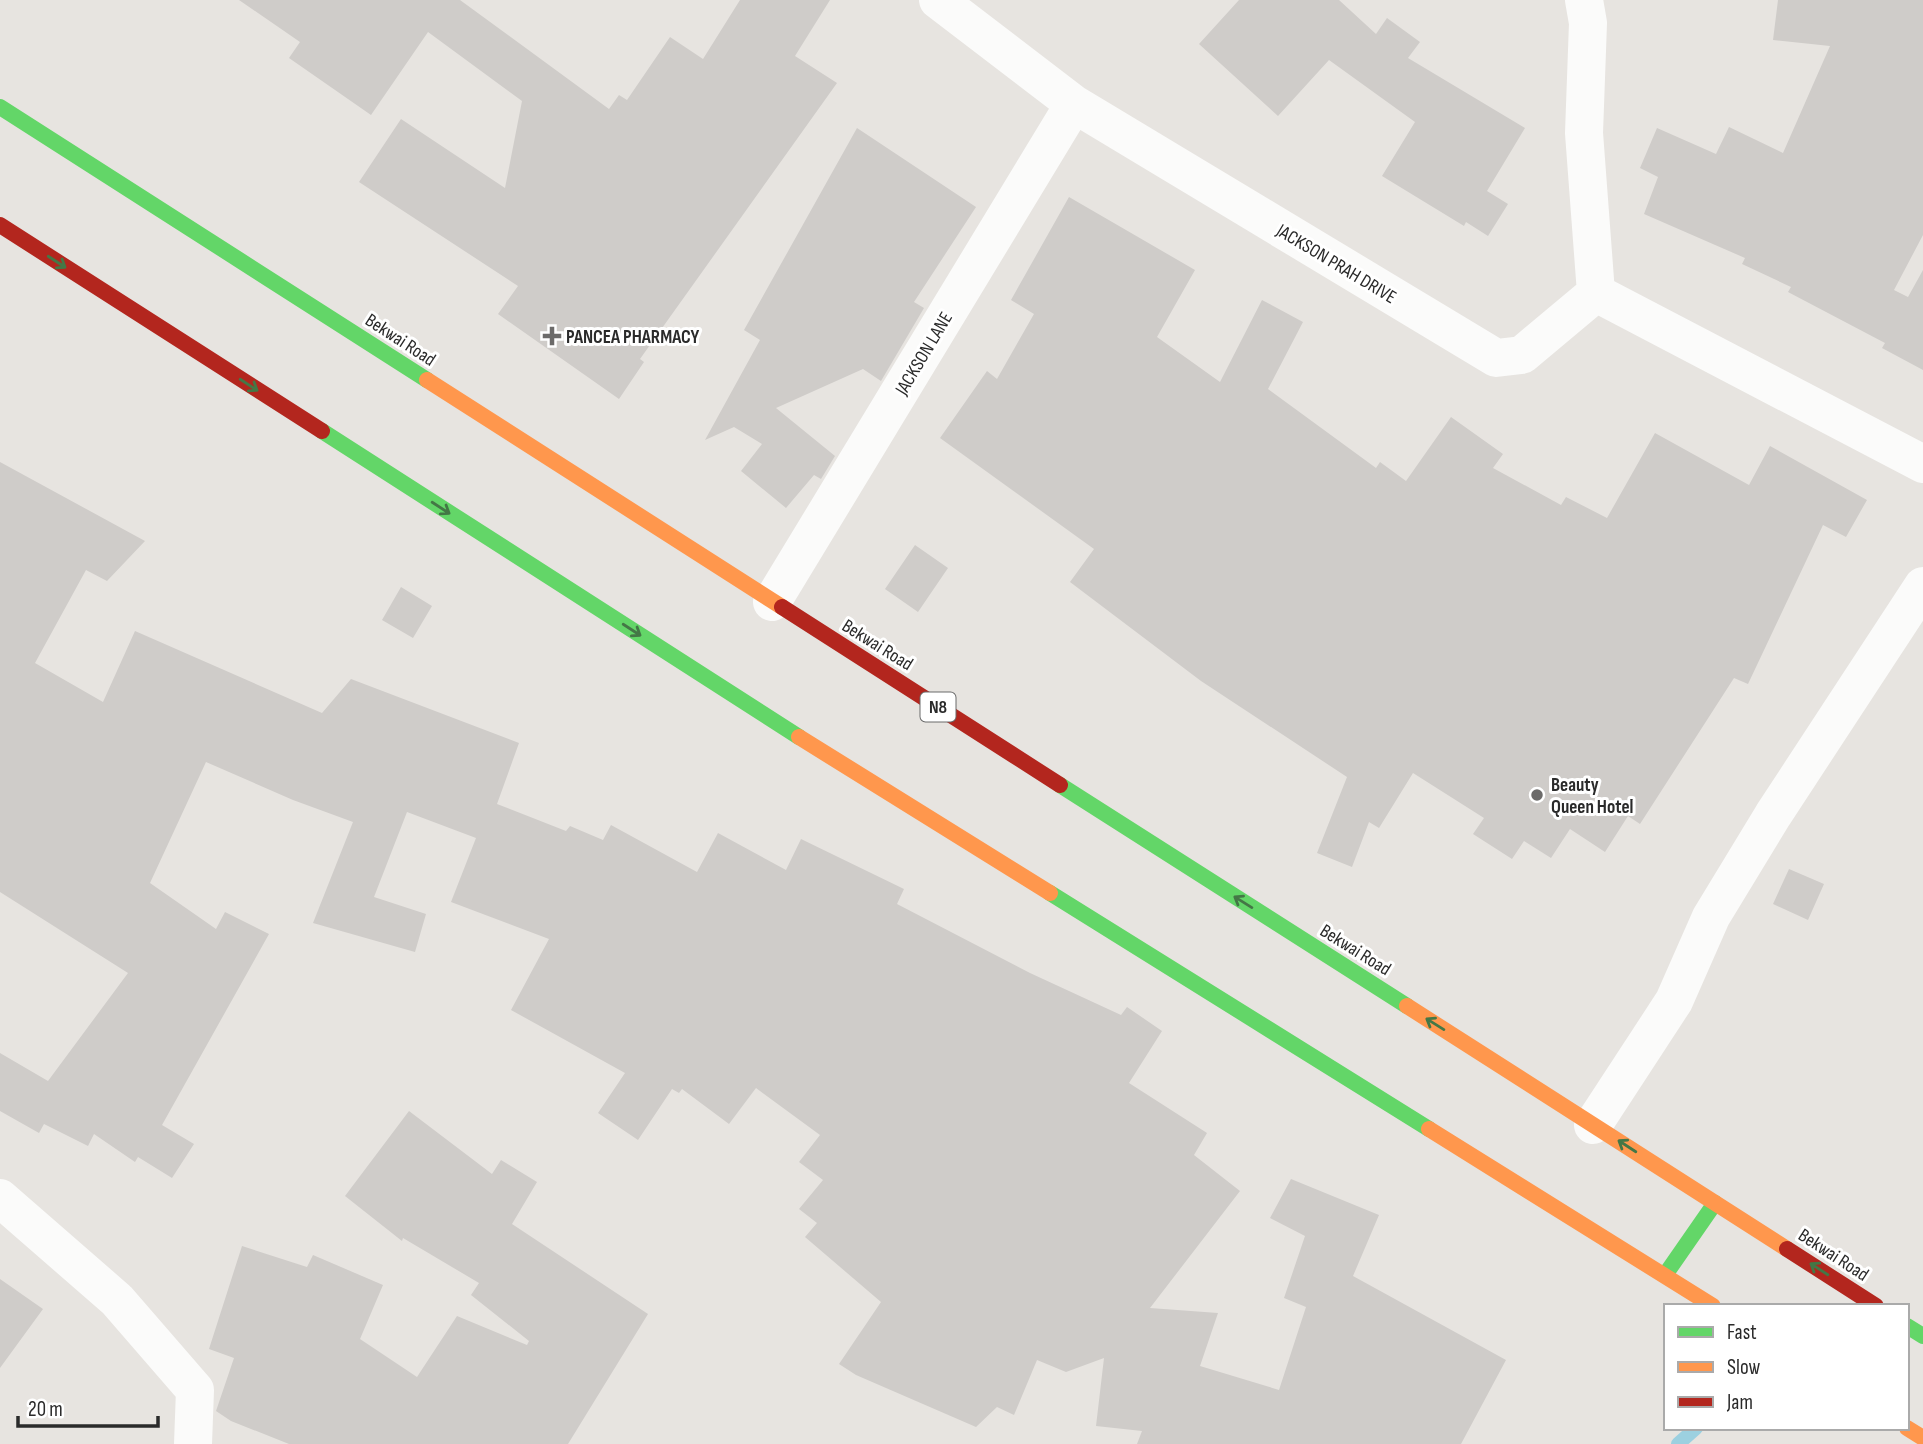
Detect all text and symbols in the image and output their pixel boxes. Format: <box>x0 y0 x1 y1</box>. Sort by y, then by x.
street label: JACKSON PRAH DRIVE <box>1271 219 1400 309</box>
one-way arrow <box>47 256 67 270</box>
street label: JACKSON LANE <box>890 308 958 400</box>
street label: Bekwai Road <box>361 309 440 372</box>
place label: PANCEA PHARMACY <box>566 326 700 349</box>
marker: PANCEA PHARMACY <box>544 328 560 344</box>
one-way arrow <box>239 378 258 392</box>
one-way arrow <box>430 501 450 515</box>
street label: Bekwai Road <box>837 615 917 676</box>
one-way arrow <box>622 624 642 638</box>
road number: N8 <box>920 692 956 722</box>
place label: Beauty Queen Hotel <box>1551 774 1633 819</box>
marker: Beauty Queen Hotel <box>1529 787 1545 803</box>
one-way arrow <box>1234 894 1254 908</box>
street label: Bekwai Road <box>1315 920 1395 981</box>
one-way arrow <box>1426 1016 1446 1030</box>
one-way arrow <box>1618 1139 1637 1154</box>
street label: Bekwai Road <box>1794 1224 1873 1287</box>
one-way arrow <box>1809 1262 1829 1276</box>
legend <box>1664 1304 1909 1430</box>
text: Fast <box>1727 1320 1757 1345</box>
text: Slow <box>1727 1355 1761 1380</box>
scale bar <box>18 1384 158 1428</box>
text: Jam <box>1726 1390 1753 1415</box>
text: 20 m <box>28 1397 63 1422</box>

